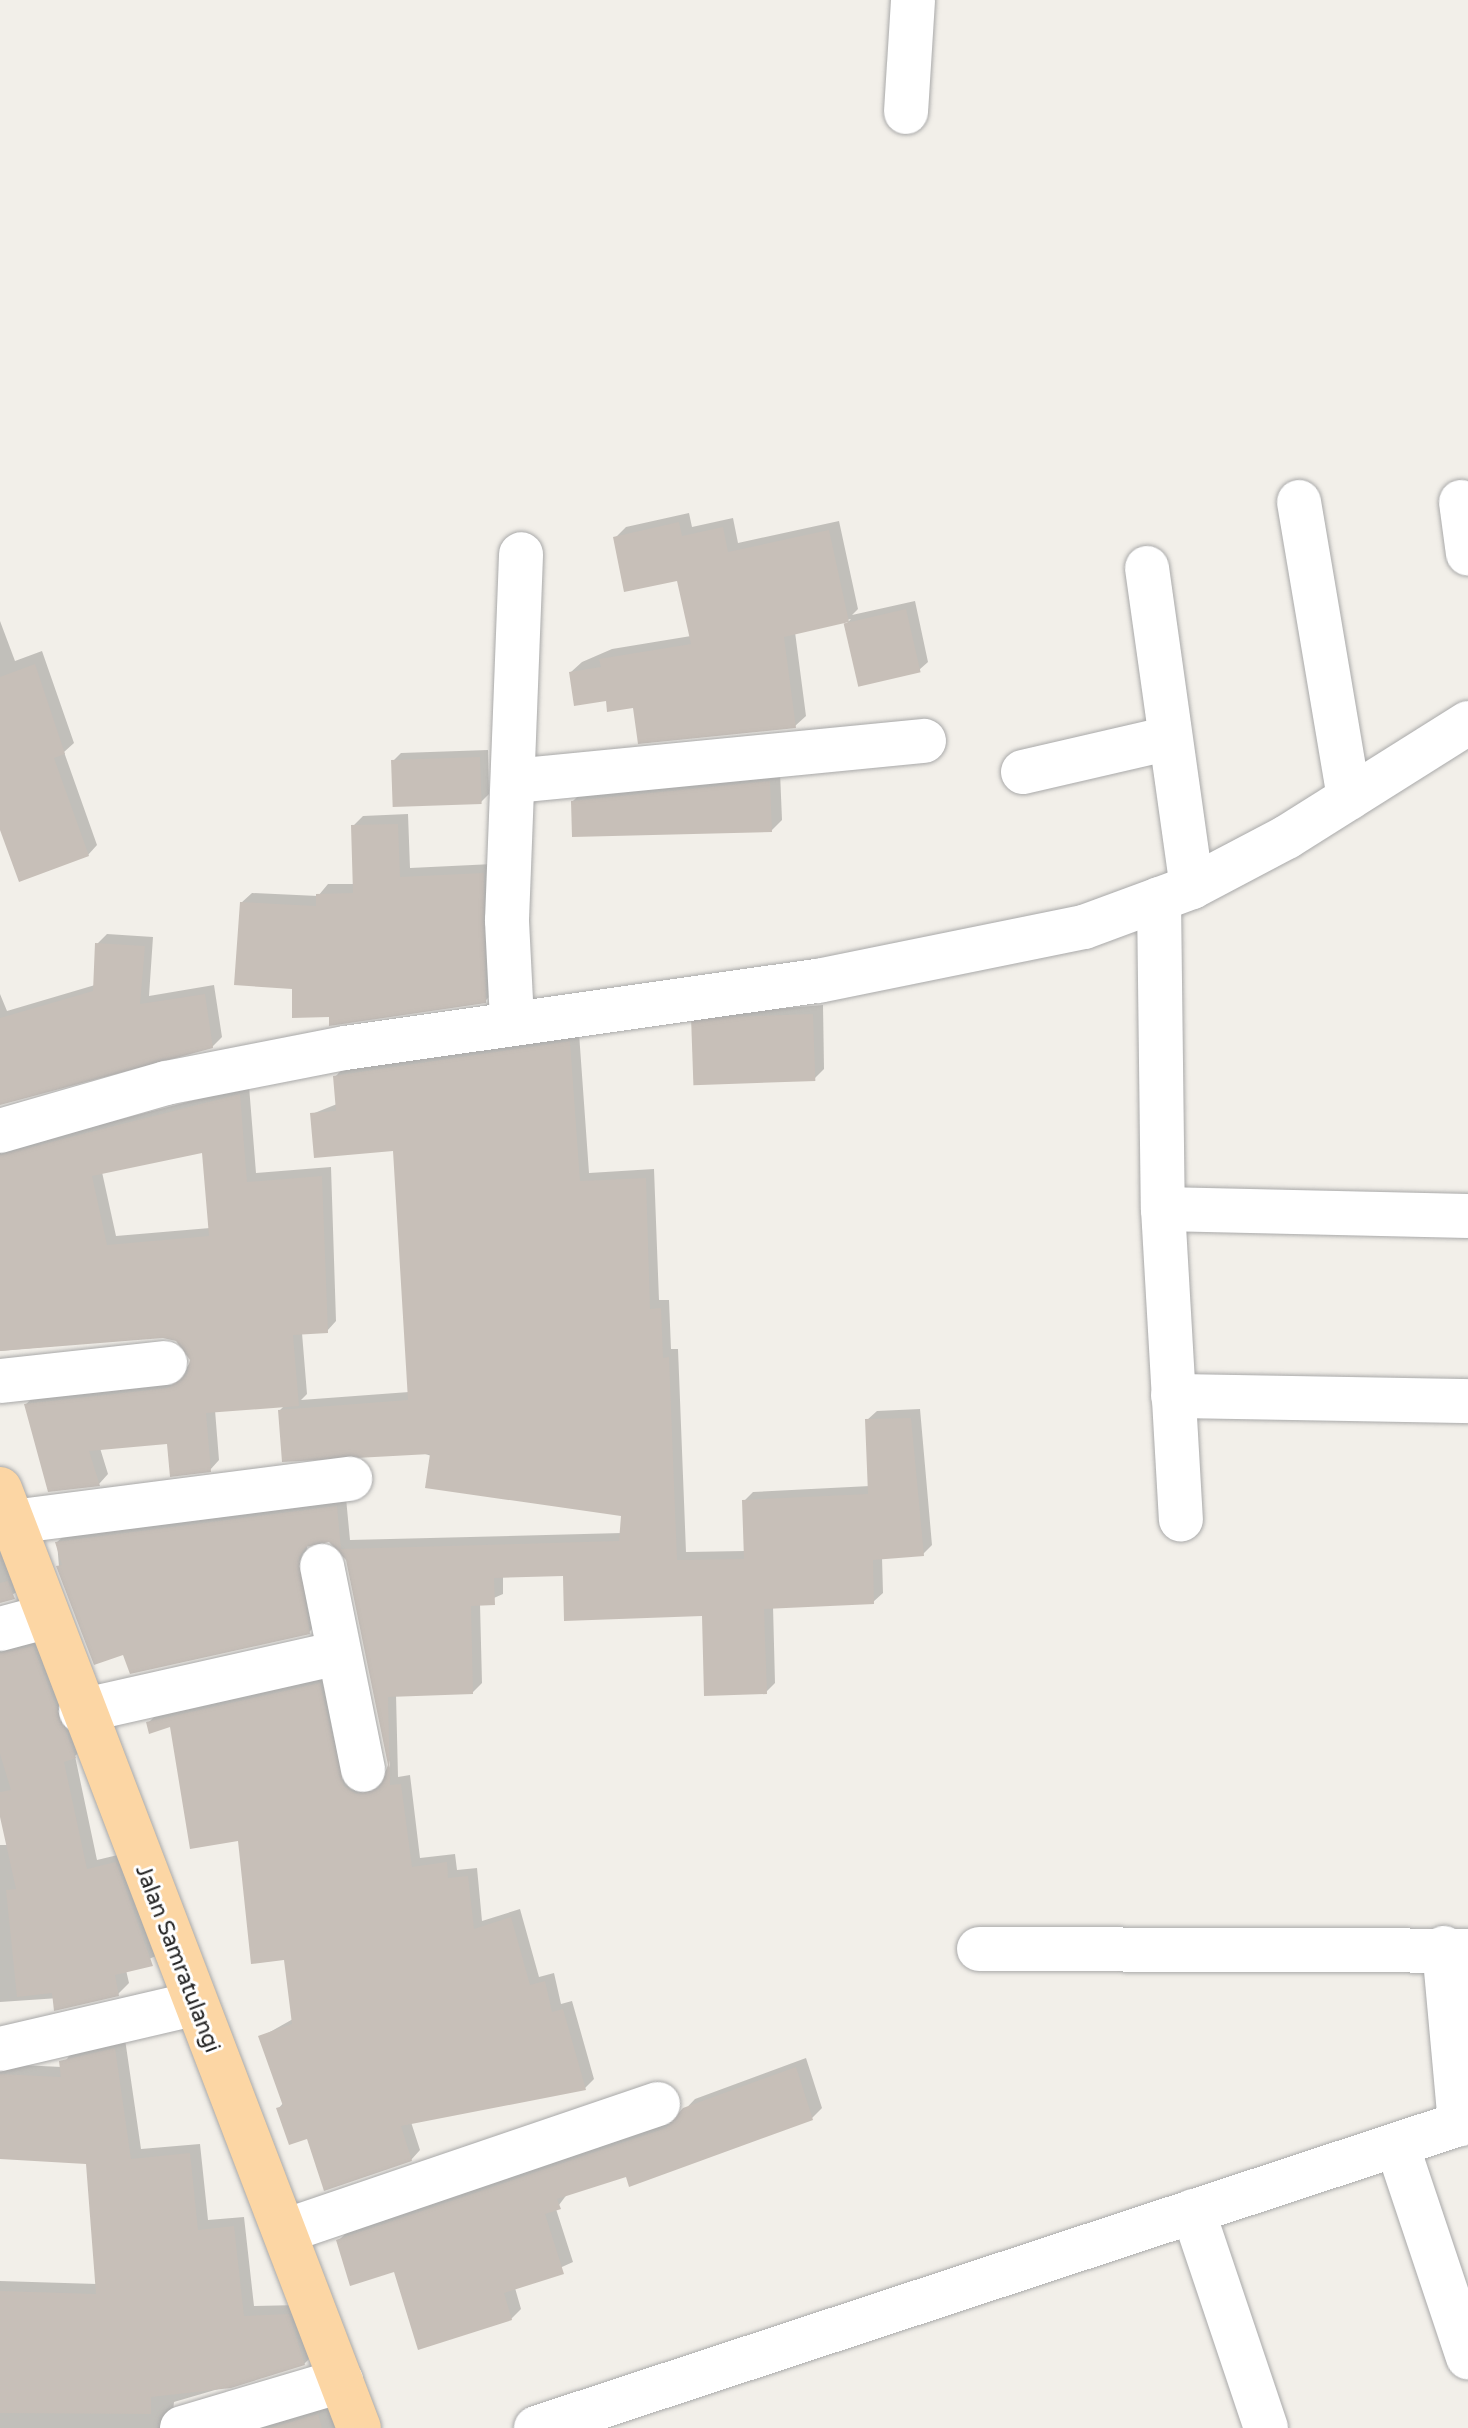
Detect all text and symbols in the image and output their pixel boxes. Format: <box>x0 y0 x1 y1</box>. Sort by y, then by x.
street label: Jalan Samratulangi <box>129 1862 225 2056</box>

